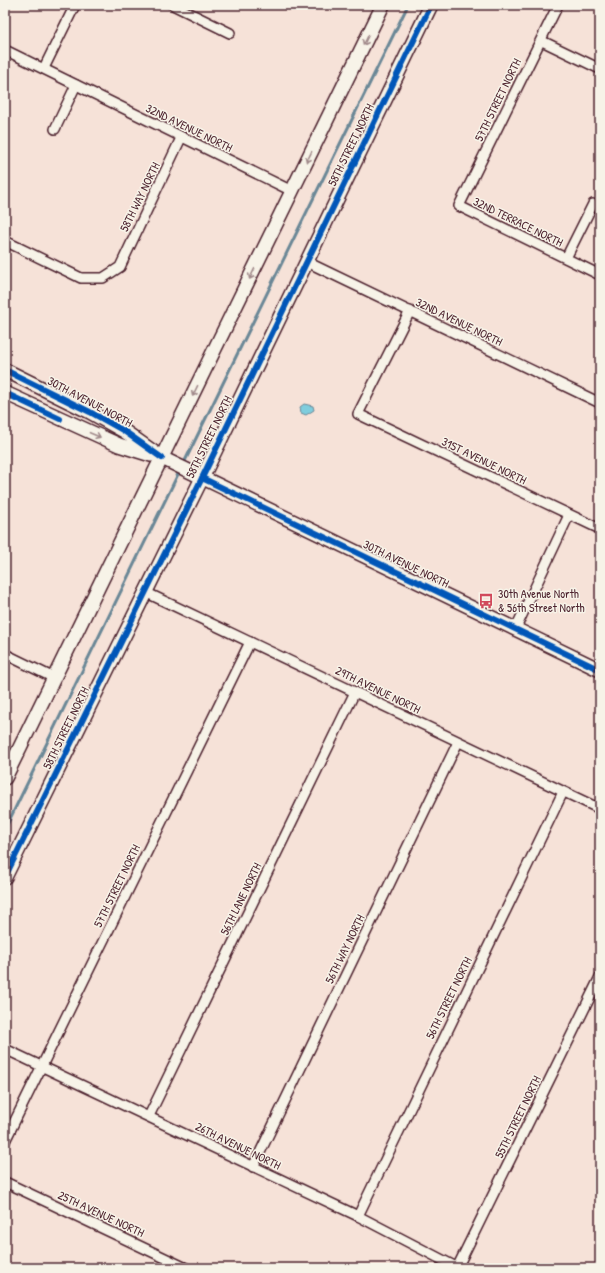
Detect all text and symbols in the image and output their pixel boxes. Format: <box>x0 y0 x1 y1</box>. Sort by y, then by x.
one-way arrow <box>362 34 369 46</box>
street label: 57TH STREET NORTH <box>470 55 525 144</box>
street label: 32ND AVENUE NORTH <box>143 99 236 156</box>
street label: 58TH STREET NORTH <box>323 100 378 189</box>
one-way arrow <box>304 150 312 162</box>
street label: 58TH WAY NORTH <box>115 159 164 234</box>
street label: 32ND TERRACE NORTH <box>471 192 566 251</box>
one-way arrow <box>248 267 255 279</box>
street label: 32ND AVENUE NORTH <box>413 293 506 350</box>
street label: 30TH AVENUE NORTH <box>45 372 136 431</box>
one-way arrow <box>191 384 198 396</box>
street label: 58TH STREET NORTH <box>181 392 236 481</box>
one-way arrow <box>89 432 101 439</box>
street label: 31ST AVENUE NORTH <box>439 433 530 489</box>
street label: 30TH AVENUE NORTH <box>361 535 452 592</box>
place label: 30th Avenue North & 56th Street North <box>498 585 585 616</box>
bus stop icon: 30th Avenue North & 56th Street North <box>477 592 495 610</box>
street label: 29TH AVENUE NORTH <box>333 662 424 718</box>
street label: 58TH STREET NORTH <box>38 683 93 772</box>
street label: 57TH STREET NORTH <box>89 841 144 930</box>
street label: 56TH LANE NORTH <box>216 860 266 938</box>
street label: 56TH WAY NORTH <box>320 911 369 986</box>
street label: 56TH STREET NORTH <box>421 954 476 1042</box>
street label: 55TH STREET NORTH <box>490 1073 545 1161</box>
street label: 26TH AVENUE NORTH <box>193 1118 284 1174</box>
street label: 25TH AVENUE NORTH <box>55 1186 147 1241</box>

